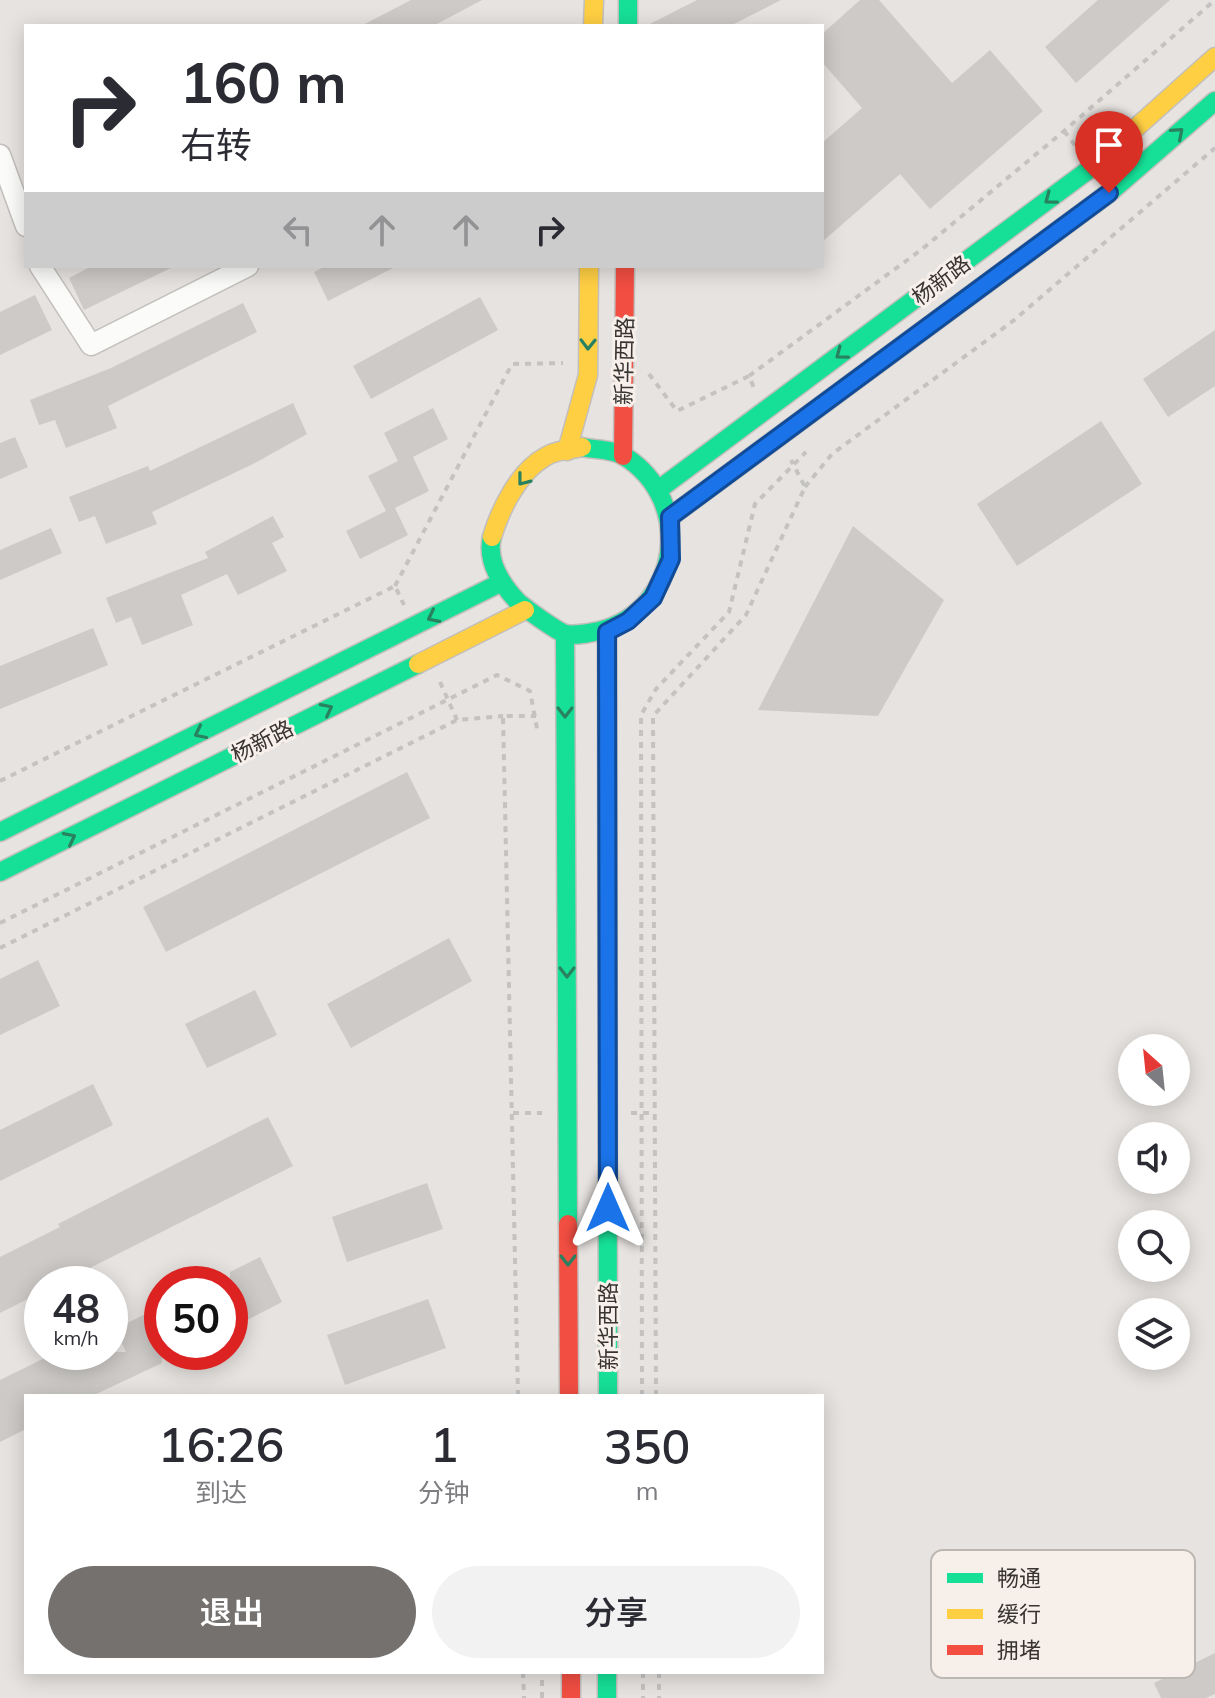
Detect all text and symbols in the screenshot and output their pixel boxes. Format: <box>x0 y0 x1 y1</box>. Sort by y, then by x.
text: 160 m <box>180 47 347 117</box>
icon: right <box>48 56 152 160</box>
pin <box>1075 111 1143 193</box>
text: 右转 <box>180 122 252 167</box>
icon: arrive <box>1087 123 1131 167</box>
one-way arrow <box>1169 128 1184 142</box>
one-way arrow <box>1044 189 1059 203</box>
icon: left <box>276 208 320 252</box>
icon: ahead <box>360 208 404 252</box>
icon: ahead <box>444 208 488 252</box>
icon: right <box>528 208 572 252</box>
street label: 杨新路 <box>906 249 976 311</box>
street label: 新华西路 <box>609 317 639 405</box>
one-way arrow <box>579 338 597 351</box>
one-way arrow <box>836 344 850 359</box>
one-way arrow <box>519 471 533 486</box>
one-way arrow <box>426 607 441 623</box>
one-way arrow <box>319 703 334 718</box>
one-way arrow <box>556 706 574 719</box>
street label: 杨新路 <box>226 714 298 768</box>
one-way arrow <box>193 723 208 738</box>
one-way arrow <box>61 832 76 847</box>
one-way arrow <box>558 966 576 979</box>
north arrow <box>1118 1034 1190 1106</box>
map controls <box>1118 1034 1190 1370</box>
button: sound <box>1118 1122 1190 1194</box>
position arrow <box>566 1166 650 1250</box>
button: search <box>1118 1210 1190 1282</box>
one-way arrow <box>560 1254 577 1267</box>
speed limit sign: 50 <box>144 1266 248 1370</box>
street label: 新华西路 <box>594 1282 622 1370</box>
text: 48 <box>52 1283 100 1333</box>
button: layers <box>1118 1298 1190 1370</box>
text: km/h <box>53 1325 99 1350</box>
text: 16:26 <box>158 1414 284 1474</box>
text: 1 <box>430 1414 458 1474</box>
text: 350 <box>604 1416 690 1476</box>
text: m <box>636 1474 658 1507</box>
text: 到达 <box>195 1476 247 1509</box>
text: 分钟 <box>418 1476 470 1509</box>
legend <box>931 1550 1195 1678</box>
text: 畅通 <box>997 1564 1041 1592</box>
button: 退出 <box>48 1566 416 1658</box>
button: 分享 <box>432 1566 800 1658</box>
text: 缓行 <box>997 1600 1041 1628</box>
text: 拥堵 <box>997 1636 1041 1664</box>

